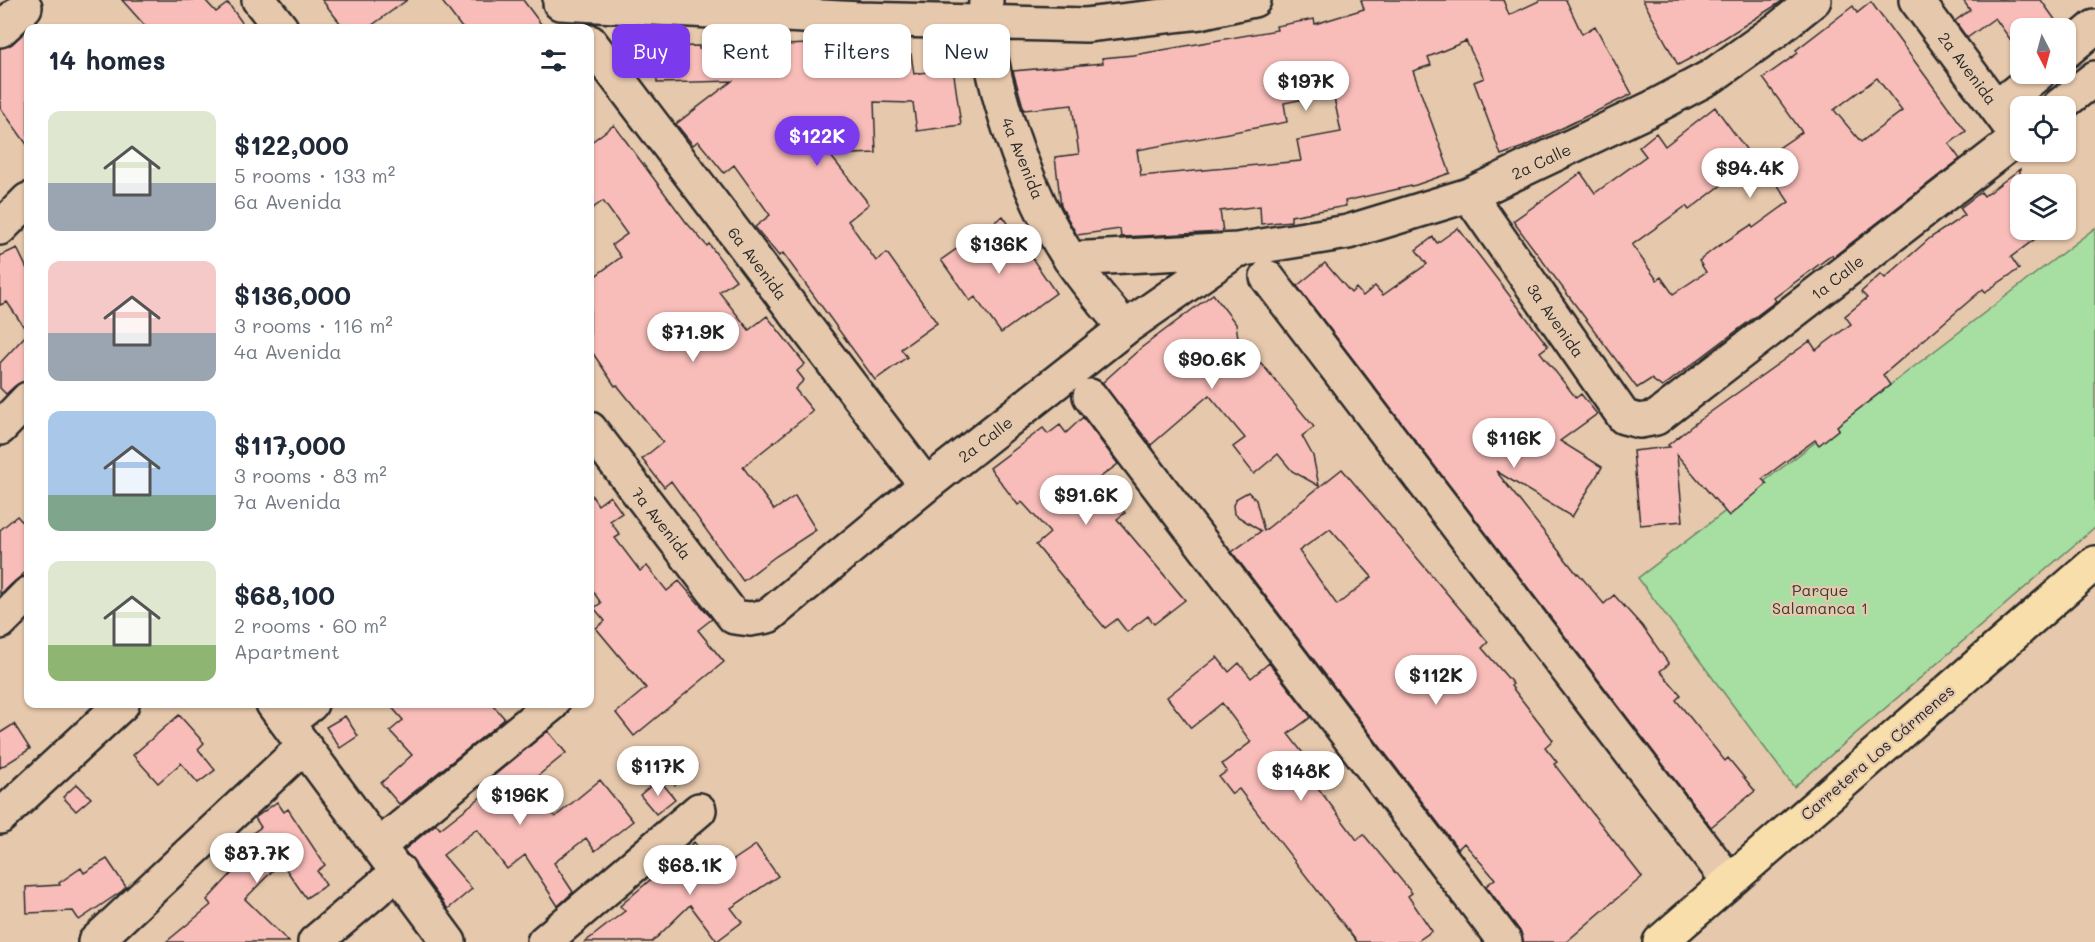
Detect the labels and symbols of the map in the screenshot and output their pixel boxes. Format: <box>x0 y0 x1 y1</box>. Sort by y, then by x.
north arrow <box>2010 18 2076 84</box>
street label: 2a Avenida <box>1934 27 2002 109</box>
pin: $197K <box>1264 61 1348 112</box>
street label: 4a Avenida <box>997 114 1049 202</box>
pin: $122K <box>775 116 859 167</box>
street label: 2a Calle <box>1508 138 1574 184</box>
pin: $94.4K <box>1701 148 1799 199</box>
street label: 6a Avenida <box>724 222 792 304</box>
pin: $136K <box>957 224 1041 275</box>
street label: 1a Calle <box>1806 250 1868 304</box>
street label: 3a Avenida <box>1523 279 1589 361</box>
pin: $71.9K <box>644 312 742 363</box>
pin: $90.6K <box>1163 339 1261 390</box>
street label: 2a Calle <box>954 411 1016 467</box>
pin: $116K <box>1472 418 1556 469</box>
pin: $91.6K <box>1037 475 1135 526</box>
street label: 7a Avenida <box>627 483 697 563</box>
park label: Parque Salamanca 1 <box>1772 579 1868 618</box>
pin: $112K <box>1394 655 1478 706</box>
street label: Carretera Los Cármenes <box>1796 679 1958 825</box>
pin: $117K <box>616 746 700 797</box>
pin: $148K <box>1259 751 1343 802</box>
pin: $196K <box>478 775 562 826</box>
pin: $87.7K <box>208 833 306 884</box>
pin: $68.1K <box>641 845 739 896</box>

